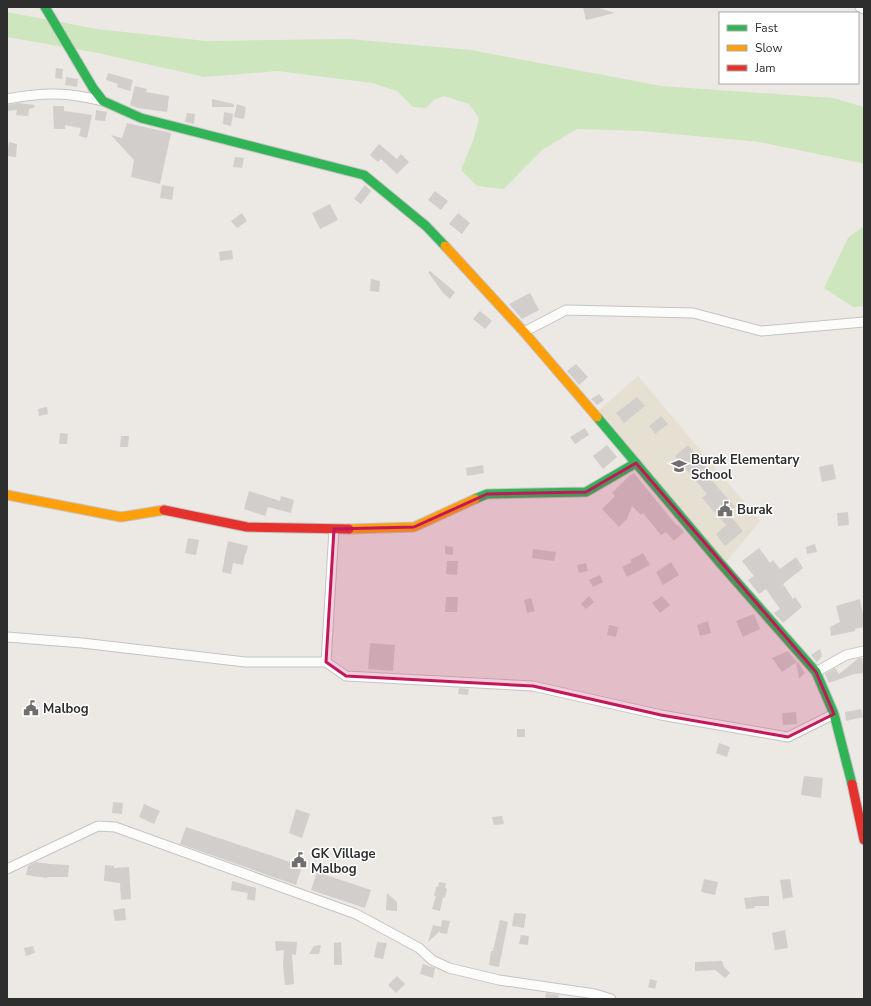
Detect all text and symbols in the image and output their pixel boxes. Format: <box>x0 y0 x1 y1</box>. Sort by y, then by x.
legend <box>719 12 859 84</box>
text: Fast <box>755 20 778 36</box>
text: Slow <box>755 40 783 56</box>
text: Jam <box>754 60 776 76</box>
place label: Burak Elementary School <box>691 451 800 484</box>
school or university icon: Burak Elementary School <box>670 457 688 475</box>
public building icon: Burak <box>716 500 734 518</box>
place label: Burak <box>737 501 774 519</box>
public building icon: Malbog <box>22 699 40 717</box>
place label: Malbog <box>43 700 89 718</box>
place label: GK Village Malbog <box>311 845 376 878</box>
public building icon: GK Village Malbog <box>290 851 308 869</box>

